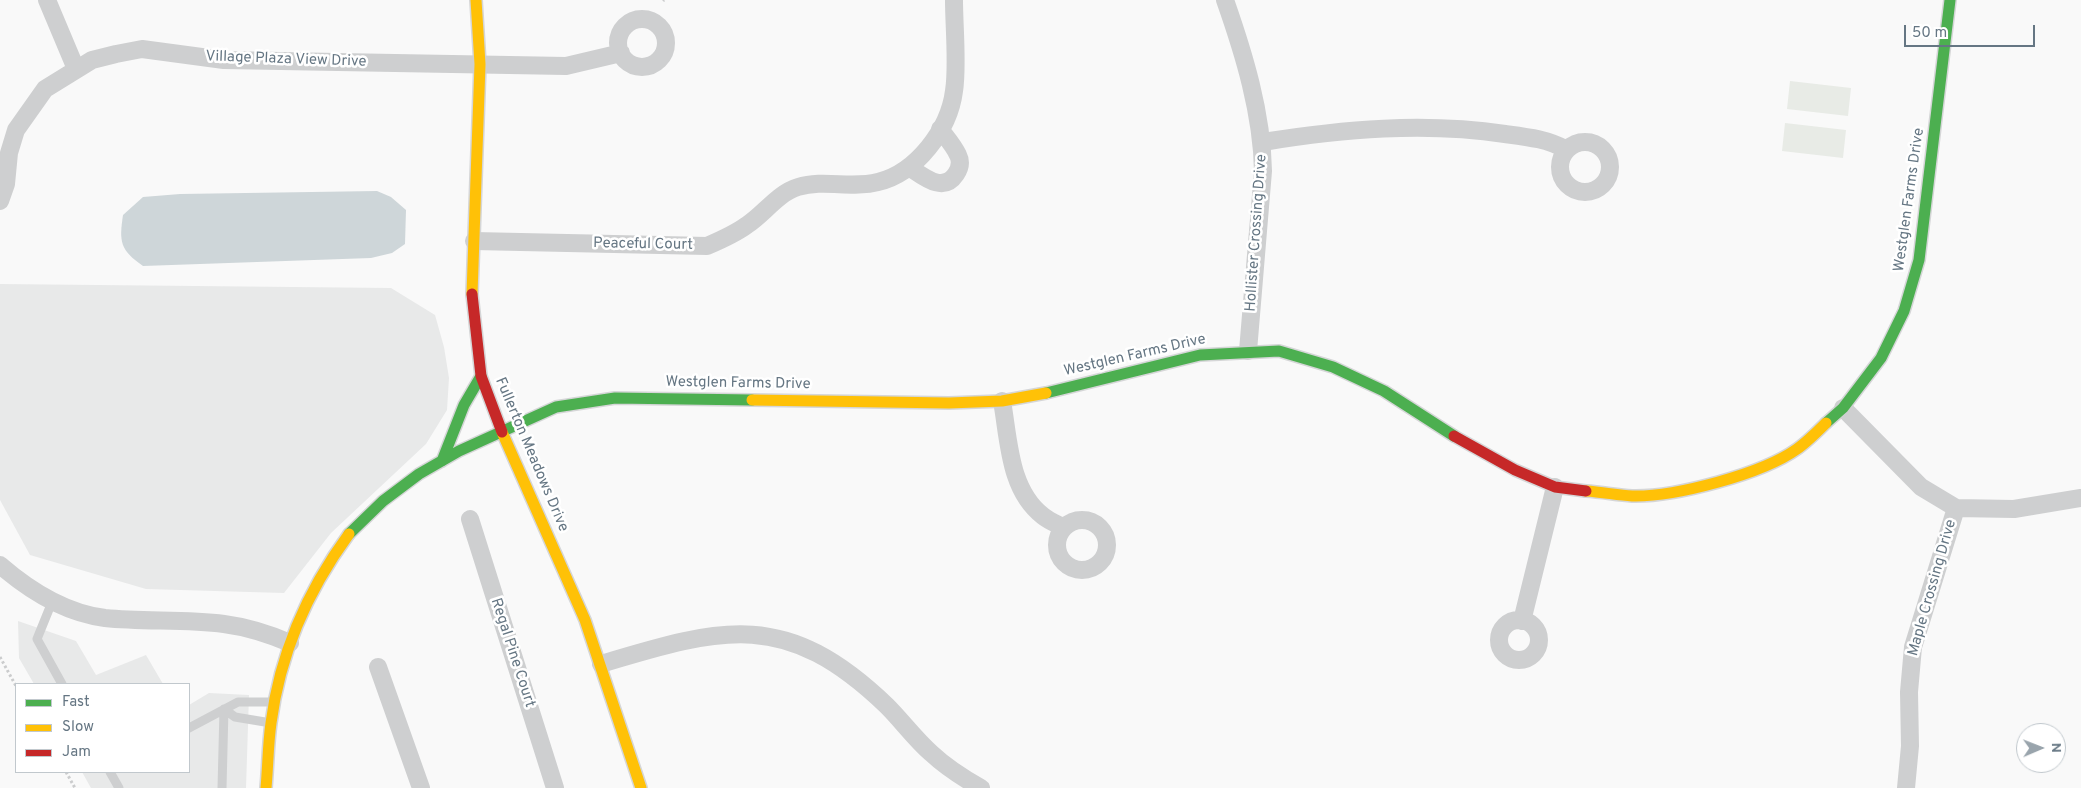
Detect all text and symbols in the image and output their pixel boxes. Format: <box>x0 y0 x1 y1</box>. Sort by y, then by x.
scale bar <box>1906 15 2037 47</box>
text: 50 m <box>1912 24 1947 43</box>
street label: Village Plaza View Drive <box>205 48 367 72</box>
street label: Westglen Farms Drive <box>1891 127 1929 273</box>
street label: Hollister Crossing Drive <box>1243 154 1271 312</box>
street label: Peaceful Court <box>593 235 693 255</box>
street label: Westglen Farms Drive <box>1062 331 1208 381</box>
street label: Westglen Farms Drive <box>665 374 811 394</box>
street label: Fullerton Meadows Drive <box>490 375 572 535</box>
street label: Maple Crossing Drive <box>1905 518 1961 658</box>
street label: Regal Pine Court <box>486 596 538 710</box>
legend <box>15 683 190 773</box>
text: Fast <box>62 693 90 712</box>
text: Slow <box>62 718 94 737</box>
north arrow <box>2016 723 2066 773</box>
text: Jam <box>62 743 91 762</box>
text: N <box>2047 743 2064 753</box>

